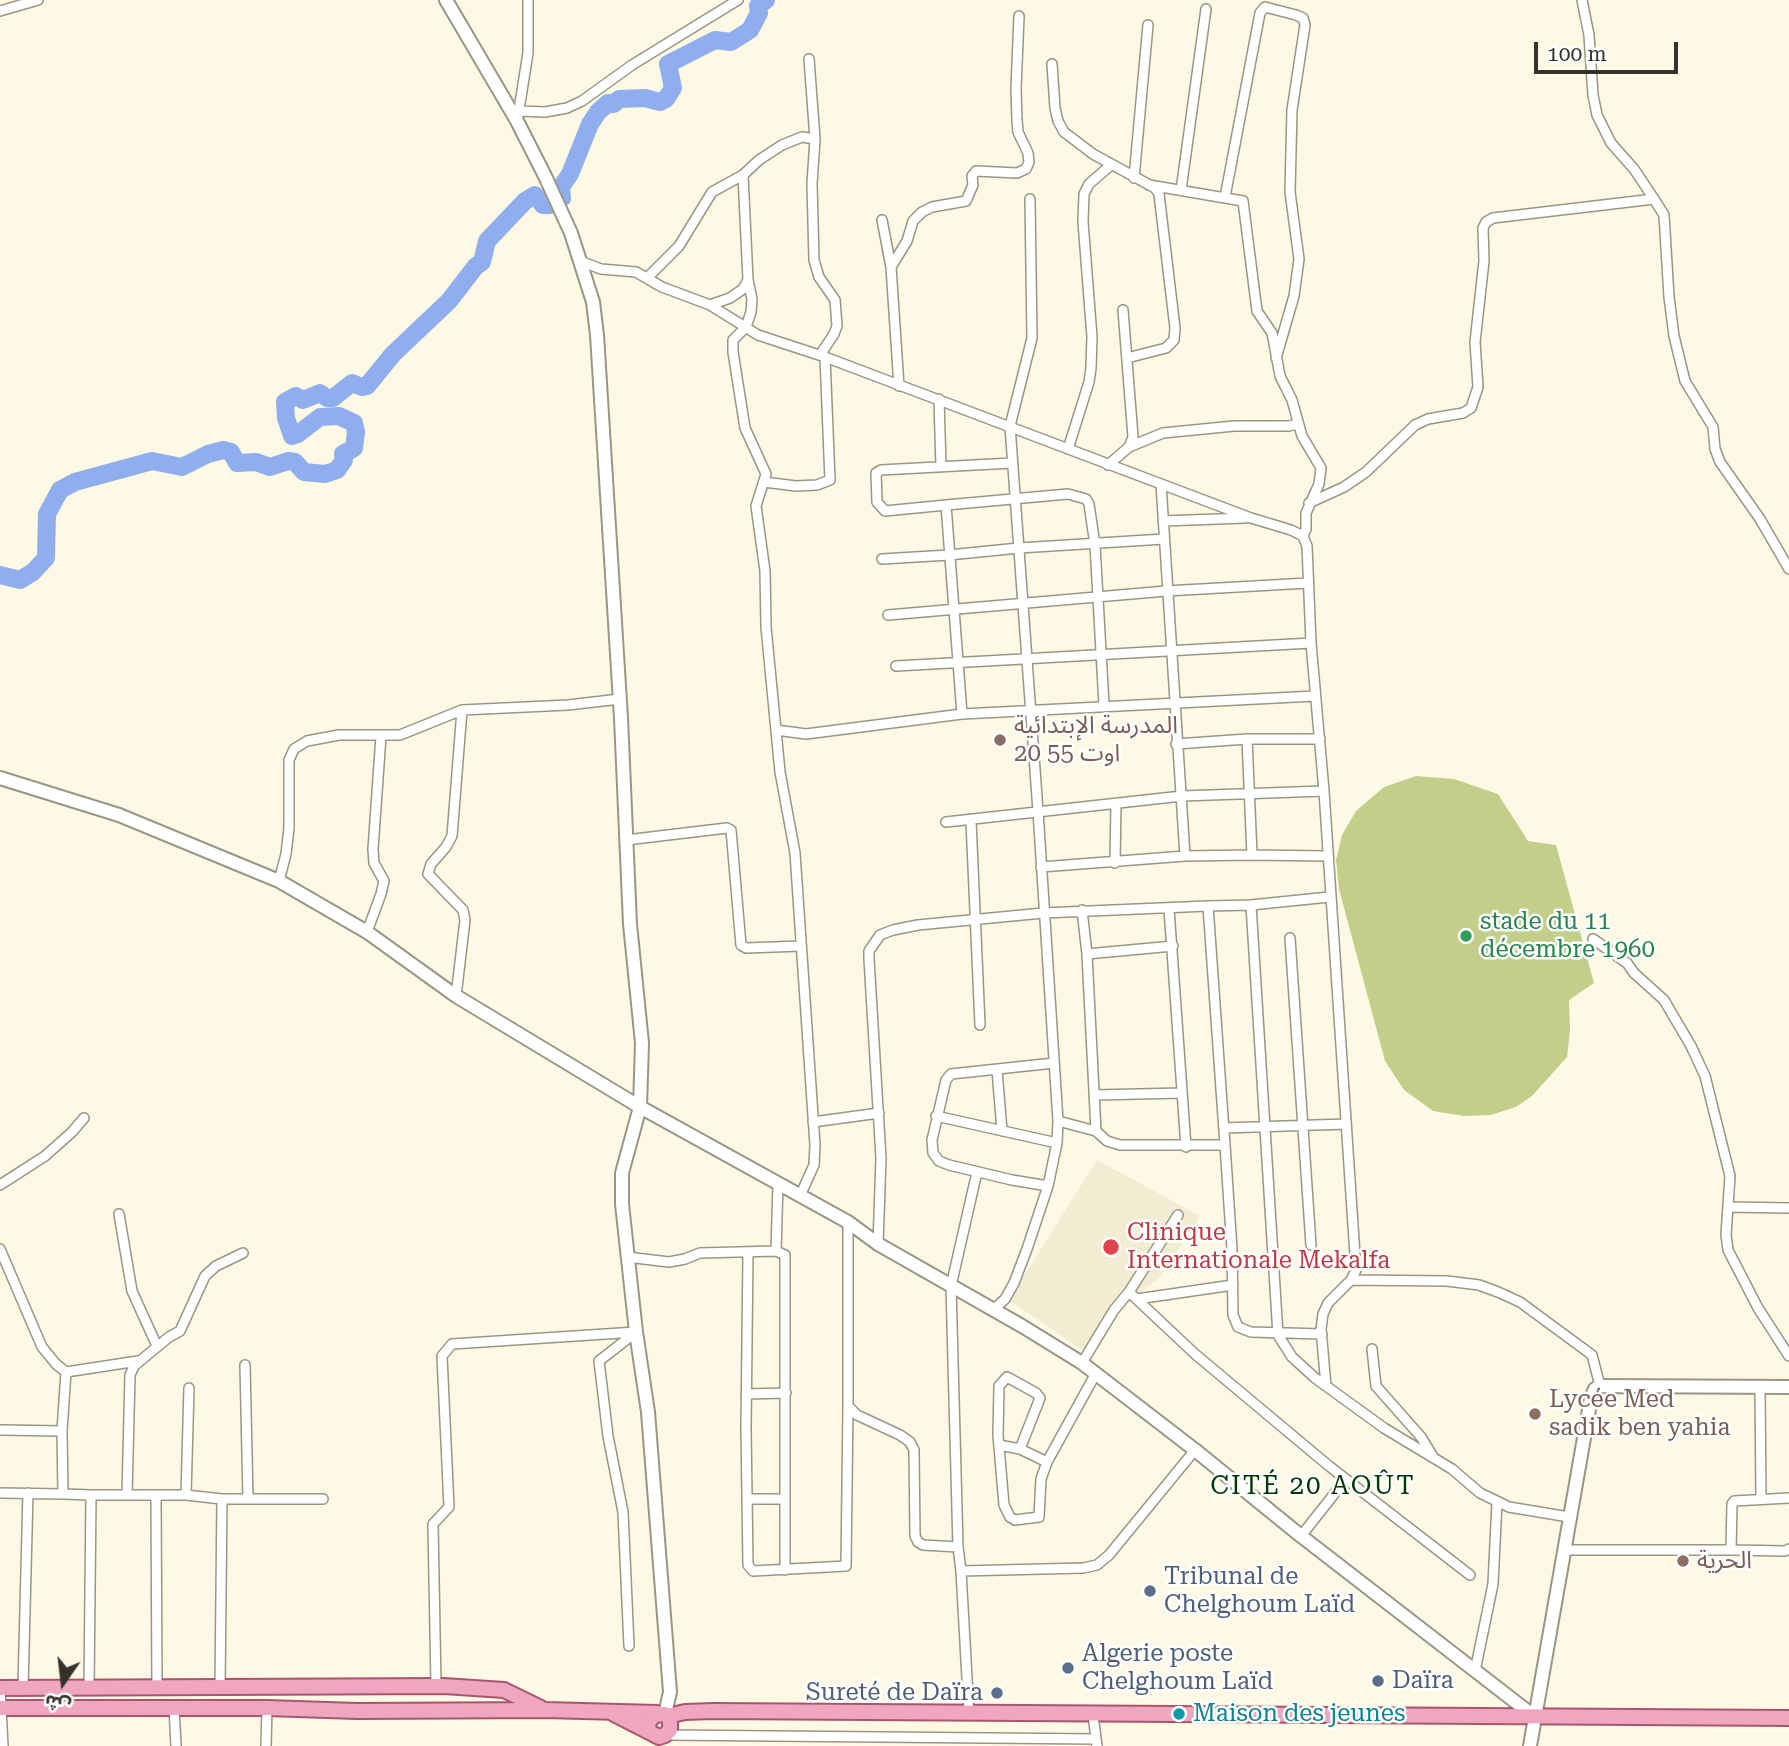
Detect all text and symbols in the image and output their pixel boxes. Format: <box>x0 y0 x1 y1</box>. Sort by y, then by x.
scale bar <box>1537 28 1680 72</box>
text: 100 m <box>1547 42 1607 66</box>
place label: المدرسة الإبتدائية 20 اوت 55 <box>1014 712 1178 768</box>
marker: المدرسة الإبتدائية 20 اوت 55 <box>992 732 1008 748</box>
place label: stade du 11 décembre 1960 <box>1480 908 1655 964</box>
marker: stade du 11 décembre 1960 <box>1458 928 1474 944</box>
place label: Clinique Internationale Mekalfa <box>1127 1219 1390 1275</box>
marker: Clinique Internationale Mekalfa <box>1101 1237 1121 1257</box>
place label: Lycée Med sadik ben yahia <box>1549 1386 1730 1442</box>
marker: Lycée Med sadik ben yahia <box>1527 1406 1543 1422</box>
district label: CITÉ 20 AOÛT <box>1212 1470 1414 1502</box>
place label: الحرية <box>1697 1547 1752 1575</box>
marker: الحرية <box>1675 1553 1691 1569</box>
place label: Tribunal de Chelghoum Laïd <box>1164 1563 1355 1619</box>
marker: Tribunal de Chelghoum Laïd <box>1142 1583 1158 1599</box>
place label: Algerie poste Chelghoum Laïd <box>1082 1640 1273 1696</box>
north arrow <box>28 1648 98 1718</box>
marker: Algerie poste Chelghoum Laïd <box>1060 1660 1076 1676</box>
place label: Daïra <box>1392 1667 1454 1695</box>
marker: Daïra <box>1370 1673 1386 1689</box>
place label: Sureté de Daïra <box>806 1679 983 1707</box>
marker: Sureté de Daïra <box>989 1685 1005 1701</box>
text: ش <box>42 1690 73 1718</box>
place label: Maison des jeunes <box>1193 1700 1405 1728</box>
marker: Maison des jeunes <box>1171 1706 1187 1722</box>

